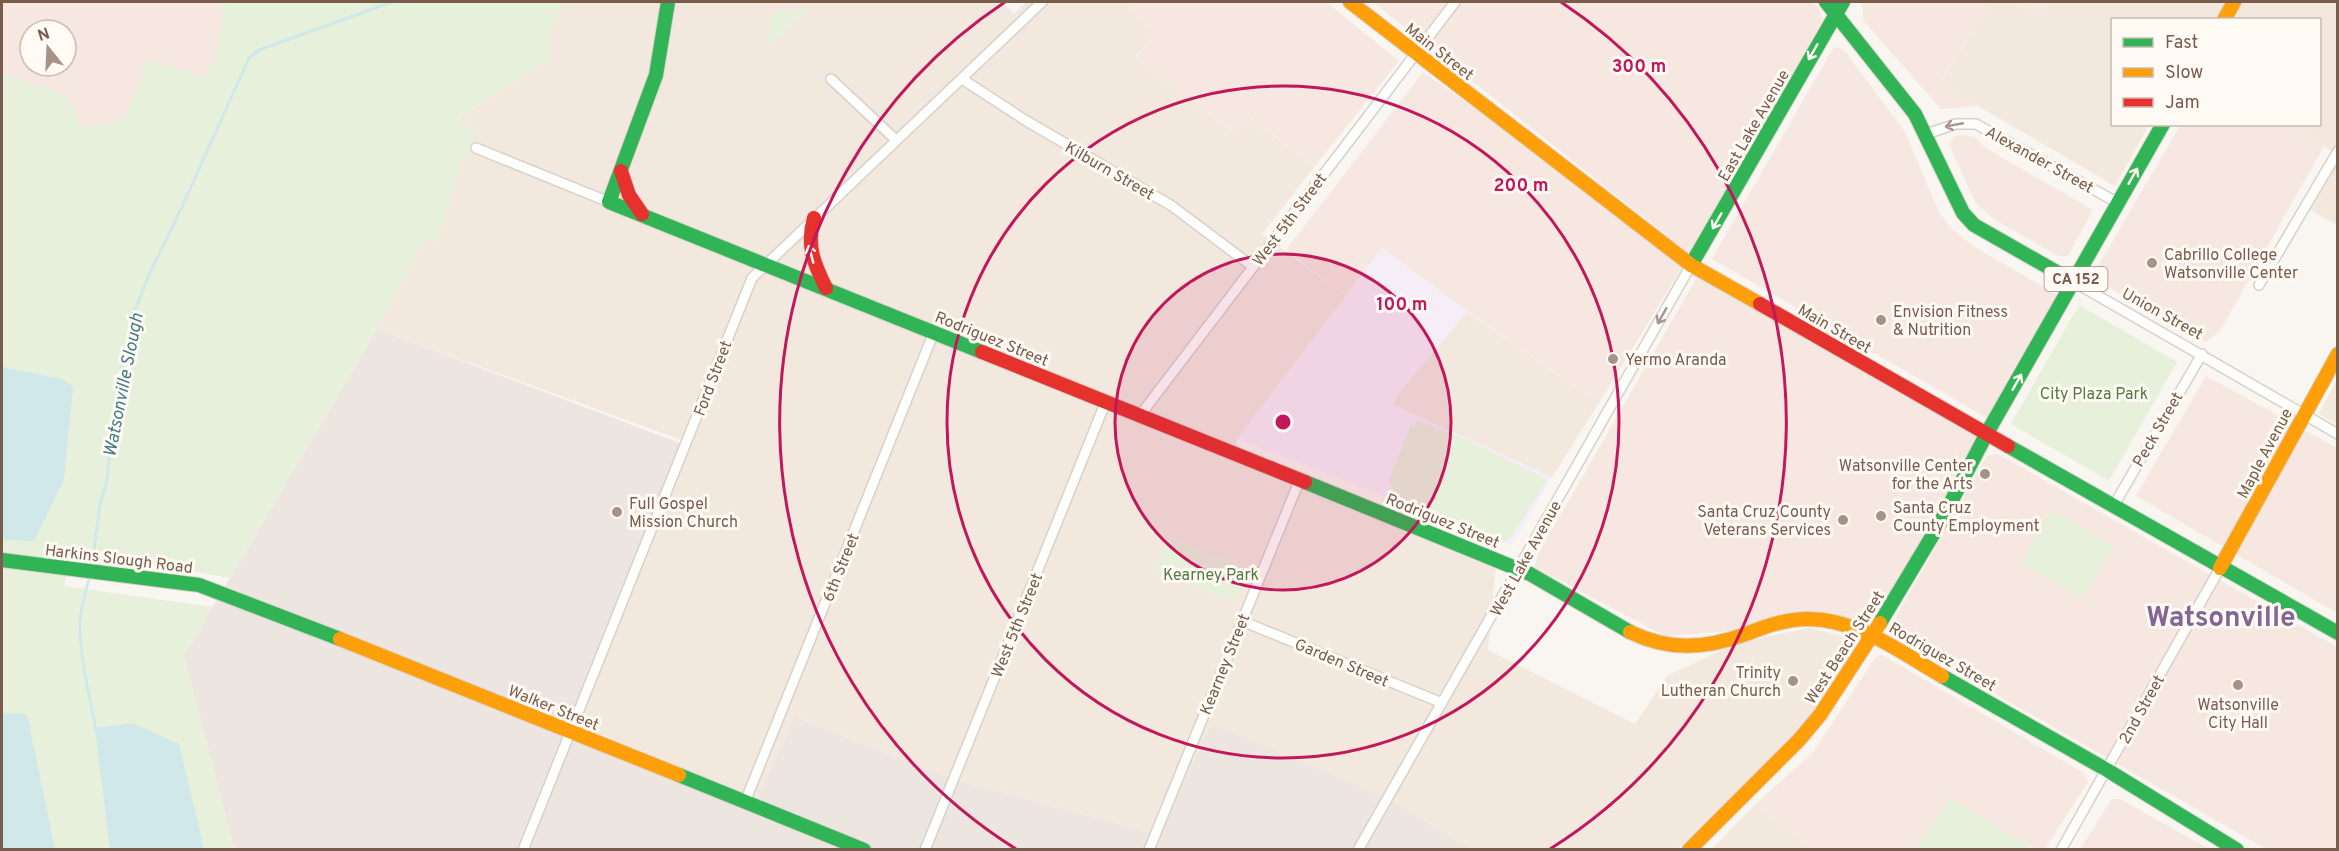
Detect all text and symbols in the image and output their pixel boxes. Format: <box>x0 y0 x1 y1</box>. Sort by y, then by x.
north arrow <box>18 18 78 78</box>
legend <box>2111 18 2321 126</box>
street label: Main Street <box>1400 20 1477 86</box>
text: N <box>35 24 53 47</box>
text: Fast <box>2165 32 2198 55</box>
one-way arrow <box>1807 43 1819 60</box>
text: 300 m <box>1612 56 1666 79</box>
text: Slow <box>2165 62 2203 85</box>
street label: East Lake Avenue <box>1715 67 1795 185</box>
text: Jam <box>2165 92 2200 115</box>
one-way arrow <box>1945 120 1964 131</box>
street label: Alexander Street <box>1981 123 2097 199</box>
street label: Kilburn Street <box>1061 138 1157 205</box>
one-way arrow <box>2128 168 2140 185</box>
street label: West 5th Street <box>1249 170 1332 271</box>
text: 200 m <box>1493 175 1549 198</box>
one-way arrow <box>1710 212 1722 229</box>
one-way arrow <box>805 245 816 264</box>
place label: Cabrillo College Watsonville Center <box>2164 246 2298 284</box>
marker: Cabrillo College Watsonville Center <box>2145 256 2159 270</box>
road number: CA 152 <box>2044 267 2108 291</box>
street label: Union Street <box>2118 284 2206 345</box>
text: 100 m <box>1376 294 1428 317</box>
street label: Main Street <box>1794 301 1874 359</box>
place label: Envision Fitness & Nutrition <box>1893 303 2008 341</box>
one-way arrow <box>1656 307 1668 324</box>
street label: Rodriguez Street <box>931 308 1051 372</box>
water label: Watsonville Slough <box>99 311 150 459</box>
marker: Envision Fitness & Nutrition <box>1874 313 1888 327</box>
street label: Ford Street <box>690 338 737 419</box>
place label: Yermo Aranda <box>1625 351 1727 371</box>
marker: Yermo Aranda <box>1606 352 1620 366</box>
one-way arrow <box>2011 374 2023 391</box>
park label: City Plaza Park <box>2040 385 2148 405</box>
street label: Peck Street <box>2129 389 2188 471</box>
street label: Maple Avenue <box>2234 405 2298 503</box>
centre of rings <box>1273 412 1293 432</box>
place label: Watsonville Center for the Arts <box>1839 457 1973 495</box>
marker: Watsonville Center for the Arts <box>1978 467 1992 481</box>
street label: Rodriguez Street <box>1382 490 1502 554</box>
place label: Full Gospel Mission Church <box>629 495 738 533</box>
street label: West Lake Avenue <box>1487 498 1567 620</box>
place label: Santa Cruz County Employment <box>1893 499 2040 537</box>
place label: Santa Cruz County Veterans Services <box>1697 503 1831 541</box>
marker: Full Gospel Mission Church <box>610 505 624 519</box>
marker: Santa Cruz County Employment <box>1874 509 1888 523</box>
marker: Santa Cruz County Veterans Services <box>1836 513 1850 527</box>
street label: 6th Street <box>819 531 865 605</box>
street label: Harkins Slough Road <box>44 541 194 579</box>
park label: Kearney Park <box>1163 566 1259 586</box>
street label: West 5th Street <box>988 570 1048 681</box>
street label: West Beach Street <box>1802 588 1890 709</box>
district label: Watsonville <box>2146 601 2296 637</box>
street label: Kearney Street <box>1196 611 1255 718</box>
street label: Rodriguez Street <box>1885 619 1999 697</box>
street label: Garden Street <box>1291 635 1391 693</box>
place label: Trinity Lutheran Church <box>1661 664 1781 702</box>
street label: 2nd Street <box>2116 672 2170 748</box>
marker: Trinity Lutheran Church <box>1786 674 1800 688</box>
marker: Watsonville City Hall <box>2231 678 2245 692</box>
street label: Walker Street <box>505 682 602 736</box>
place label: Watsonville City Hall <box>2197 696 2279 734</box>

